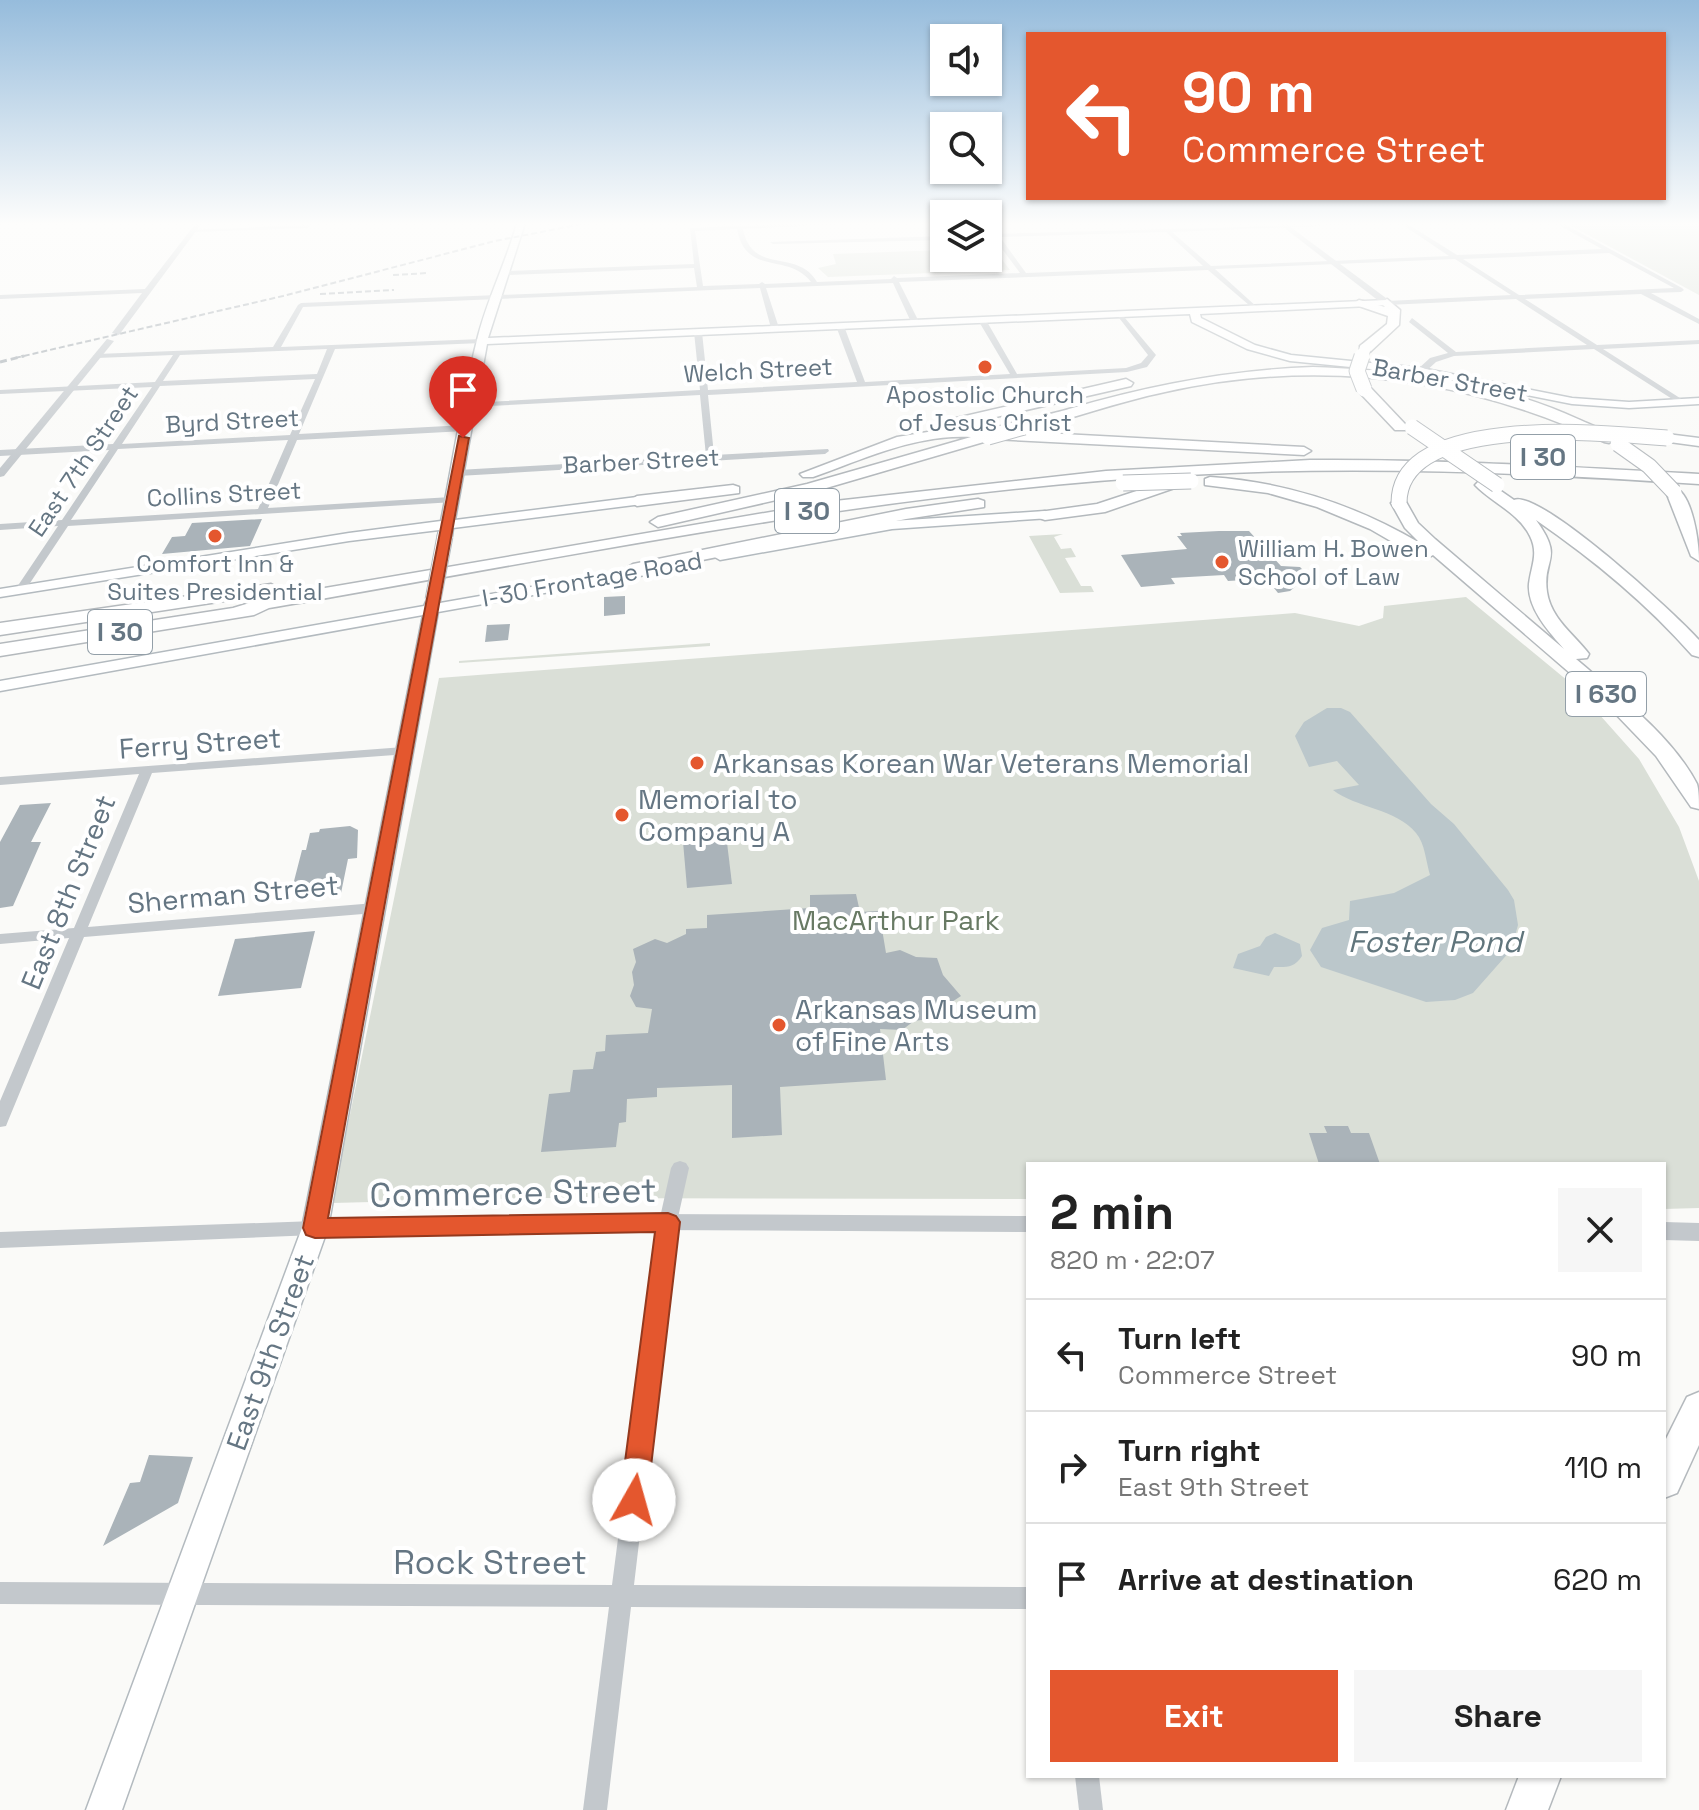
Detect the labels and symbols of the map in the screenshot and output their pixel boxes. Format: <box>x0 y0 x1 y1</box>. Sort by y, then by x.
street label: Welch Street <box>683 351 833 389</box>
street label: Barber Street <box>1370 351 1530 409</box>
pin <box>429 356 497 438</box>
marker: Apostolic Church of Jesus Christ <box>976 358 994 376</box>
place label: Apostolic Church of Jesus Christ <box>886 379 1084 438</box>
street label: East 7th Street <box>21 380 145 542</box>
street label: Byrd Street <box>164 402 300 440</box>
road number: I 30 <box>1511 435 1575 479</box>
street label: Barber Street <box>562 441 720 481</box>
street label: Collins Street <box>146 474 302 514</box>
road number: I 30 <box>775 489 839 533</box>
marker: Comfort Inn & Suites Presidential <box>206 527 224 545</box>
place label: William H. Bowen School of Law <box>1238 533 1429 592</box>
street label: I-30 Frontage Road <box>480 544 704 614</box>
place label: Comfort Inn & Suites Presidential <box>107 548 323 607</box>
marker: William H. Bowen School of Law <box>1213 553 1231 571</box>
road number: I 30 <box>88 610 152 654</box>
road number: I 630 <box>1566 672 1646 716</box>
street label: Ferry Street <box>118 719 282 767</box>
place label: Arkansas Korean War Veterans Memorial <box>713 745 1249 781</box>
marker: Arkansas Korean War Veterans Memorial <box>688 754 706 772</box>
place label: Memorial to Company A <box>638 781 797 849</box>
street label: East 8th Street <box>13 790 123 994</box>
marker: Memorial to Company A <box>613 806 631 824</box>
street label: Sherman Street <box>126 867 340 921</box>
park label: MacArthur Park <box>792 902 1000 938</box>
water label: Foster Pond <box>1348 922 1526 961</box>
place label: Arkansas Museum of Fine Arts <box>795 991 1038 1059</box>
marker: Arkansas Museum of Fine Arts <box>770 1016 788 1034</box>
street label: Commerce Street <box>369 1169 657 1217</box>
street label: East 9th Street <box>218 1249 322 1455</box>
position arrow <box>592 1458 676 1542</box>
street label: Rock Street <box>393 1541 587 1584</box>

